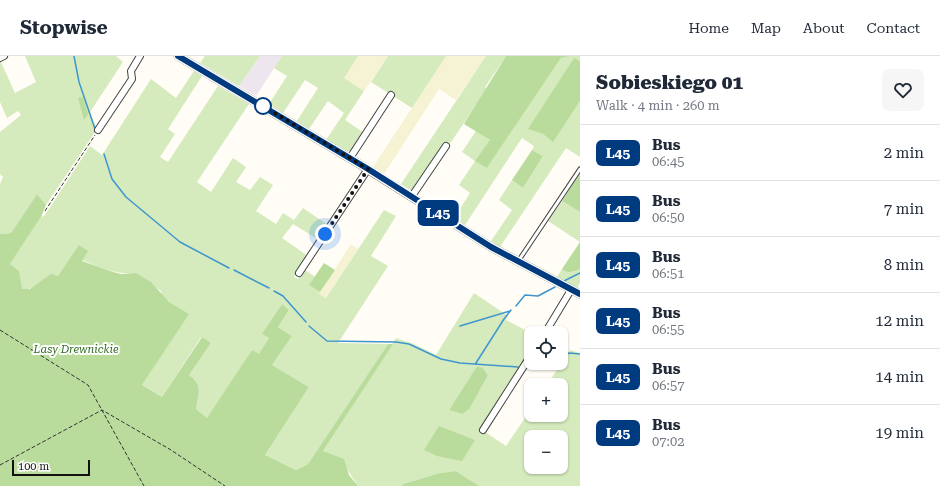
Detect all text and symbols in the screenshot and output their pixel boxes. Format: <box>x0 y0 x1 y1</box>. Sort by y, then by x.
text: Stopwise <box>20 16 108 39</box>
text: Home <box>688 20 729 36</box>
text: Map <box>751 20 781 36</box>
text: About <box>803 20 845 36</box>
text: Contact <box>867 20 920 36</box>
button: heart <box>882 69 924 111</box>
text: Sobieskiego 01 <box>596 71 743 94</box>
unlabelled marker <box>254 97 272 115</box>
text: Walk · 4 min · 260 m <box>596 98 720 113</box>
text: Bus <box>652 136 680 154</box>
text: 2 min <box>884 144 924 162</box>
text: L45 <box>606 145 630 161</box>
text: 06:45 <box>652 154 684 169</box>
text: Bus <box>652 192 680 210</box>
line badge: L45 <box>415 200 461 226</box>
text: 7 min <box>884 200 924 218</box>
text: L45 <box>606 201 630 217</box>
text: L45 <box>426 205 450 221</box>
text: 06:50 <box>652 210 684 225</box>
your location <box>315 224 335 244</box>
text: Bus <box>652 248 680 266</box>
text: 8 min <box>884 256 924 274</box>
text: L45 <box>606 257 630 273</box>
text: 06:51 <box>652 266 684 281</box>
text: Bus <box>652 304 680 322</box>
text: 12 min <box>875 312 924 330</box>
text: L45 <box>606 313 630 329</box>
text: 06:55 <box>652 322 684 337</box>
map controls <box>524 326 568 474</box>
button: locate <box>524 326 568 370</box>
park label: Lasy Drewnickie <box>32 343 119 356</box>
text: Bus <box>652 360 680 378</box>
text: 14 min <box>875 368 924 386</box>
text: L45 <box>606 369 630 385</box>
button: + <box>524 378 568 422</box>
text: 06:57 <box>652 378 684 393</box>
text: Bus <box>652 416 680 434</box>
text: 19 min <box>875 424 924 442</box>
text: L45 <box>606 425 630 441</box>
button: − <box>524 430 568 474</box>
text: 07:02 <box>652 434 684 449</box>
scale bar <box>12 458 90 477</box>
text: 100 m <box>18 460 49 473</box>

